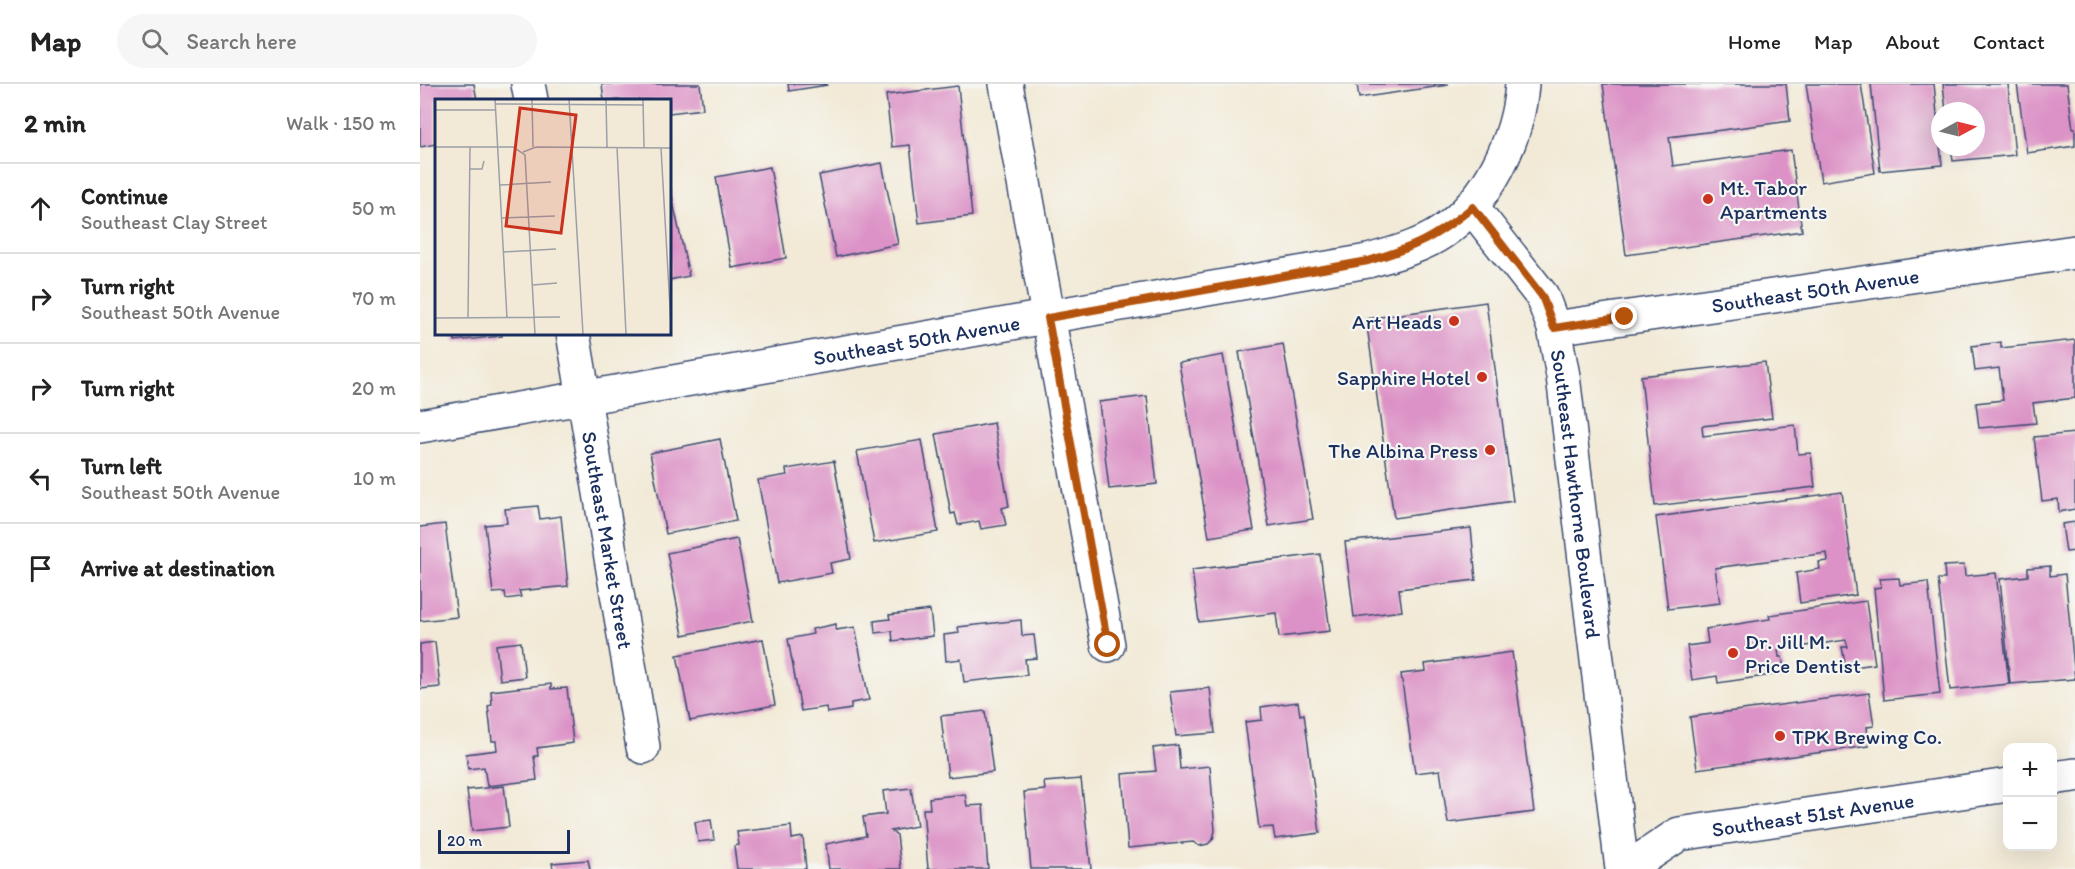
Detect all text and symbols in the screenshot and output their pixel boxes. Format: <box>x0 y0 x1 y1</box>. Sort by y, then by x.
search box <box>117 14 537 68</box>
text: Map <box>30 24 81 58</box>
icon: search <box>138 25 171 58</box>
text: Search here <box>186 28 297 55</box>
text: Home <box>1728 29 1781 54</box>
text: Map <box>1814 29 1853 54</box>
text: About <box>1886 29 1940 54</box>
text: Contact <box>1973 29 2045 54</box>
inset map <box>435 99 670 334</box>
north arrow <box>1931 102 1985 156</box>
text: 2 min <box>24 107 86 139</box>
text: Walk · 150 m <box>286 111 396 135</box>
place label: Mt. Tabor Apartments <box>1720 175 1827 224</box>
text: Continue <box>81 183 168 210</box>
icon: ahead <box>24 192 57 225</box>
marker: Mt. Tabor Apartments <box>1701 192 1715 206</box>
text: 50 m <box>352 196 396 220</box>
text: Southeast Clay Street <box>81 210 268 234</box>
street label: Southeast 50th Avenue <box>1710 262 1921 317</box>
text: Turn right <box>81 273 175 300</box>
icon: right <box>24 282 57 315</box>
text: 70 m <box>352 286 396 310</box>
text: Southeast 50th Avenue <box>81 300 280 324</box>
route end <box>1611 303 1637 329</box>
street label: Southeast 50th Avenue <box>811 309 1022 370</box>
place label: Art Heads <box>1352 309 1442 334</box>
marker: Art Heads <box>1447 314 1461 328</box>
street label: Southeast Hawthorne Boulevard <box>1546 347 1607 641</box>
place label: Sapphire Hotel <box>1337 365 1470 390</box>
marker: Sapphire Hotel <box>1475 370 1489 384</box>
icon: right <box>24 372 57 405</box>
text: Turn right <box>81 375 175 402</box>
text: 20 m <box>352 376 396 400</box>
street label: Southeast Market Street <box>577 429 639 651</box>
place label: The Albina Press <box>1328 438 1478 463</box>
marker: The Albina Press <box>1483 443 1497 457</box>
text: Turn left <box>81 453 162 480</box>
icon: left <box>24 462 57 495</box>
text: 10 m <box>353 466 396 490</box>
text: Southeast 50th Avenue <box>81 480 280 504</box>
icon: arrive <box>24 552 57 585</box>
text: Arrive at destination <box>81 555 275 582</box>
place label: Dr. Jill M. Price Dentist <box>1745 629 1861 678</box>
route start <box>1094 631 1120 657</box>
marker: Dr. Jill M. Price Dentist <box>1726 646 1740 660</box>
place label: TPK Brewing Co. <box>1792 724 1942 749</box>
marker: TPK Brewing Co. <box>1773 729 1787 743</box>
map controls <box>2003 743 2057 851</box>
button: + <box>2003 743 2057 797</box>
street label: Southeast 51st Avenue <box>1710 787 1916 841</box>
button: − <box>2003 797 2057 851</box>
scale bar <box>438 827 570 854</box>
text: 20 m <box>447 831 482 850</box>

